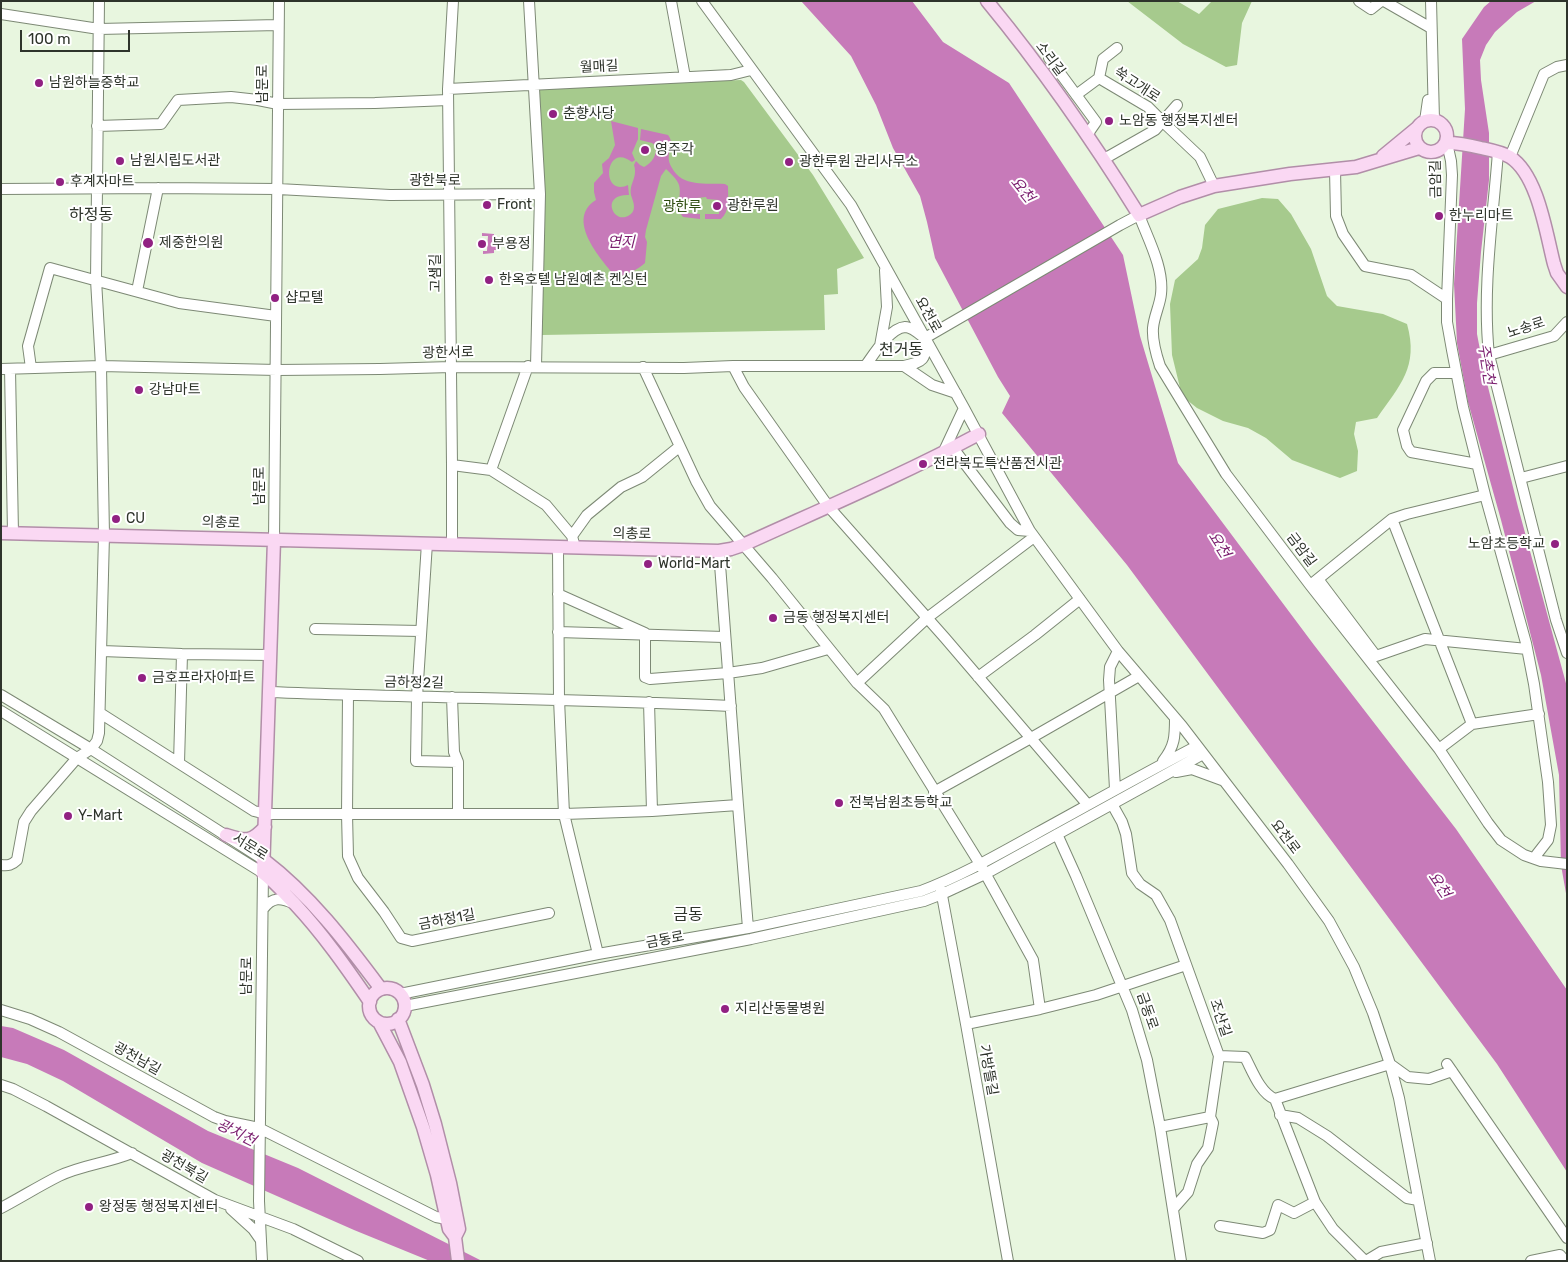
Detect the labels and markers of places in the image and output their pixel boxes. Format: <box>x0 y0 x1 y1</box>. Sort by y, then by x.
place label: 남원하늘중학교 <box>49 75 139 91</box>
marker: 남원하늘중학교 <box>33 77 45 89</box>
place label: 춘향사당 <box>563 106 615 122</box>
marker: 춘향사당 <box>547 108 559 120</box>
place label: 노암동 행정복지센터 <box>1119 113 1238 129</box>
marker: 노암동 행정복지센터 <box>1103 115 1115 127</box>
place label: 영주각 <box>655 142 694 158</box>
marker: 영주각 <box>639 144 651 156</box>
place label: 남원시립도서관 <box>130 153 220 169</box>
place label: 광한루원 관리사무소 <box>799 154 918 170</box>
marker: 남원시립도서관 <box>114 155 126 167</box>
marker: 광한루원 관리사무소 <box>783 156 795 168</box>
place label: 후계자마트 <box>70 174 134 190</box>
marker: 후계자마트 <box>54 176 66 188</box>
place label: Front <box>497 197 532 213</box>
place label: 광한루원 <box>727 198 779 214</box>
marker: Front <box>481 199 493 211</box>
marker: 광한루원 <box>711 200 723 212</box>
place label: 한누리마트 <box>1449 208 1513 224</box>
marker: 한누리마트 <box>1433 210 1445 222</box>
place label: 제중한의원 <box>159 235 223 251</box>
marker: 제중한의원 <box>141 236 155 250</box>
place label: 부용정 <box>492 236 531 252</box>
marker: 부용정 <box>476 238 488 250</box>
place label: 한옥호텔 남원예촌 켄싱턴 <box>499 272 648 288</box>
marker: 한옥호텔 남원예촌 켄싱턴 <box>483 274 495 286</box>
place label: 샵모텔 <box>285 290 324 306</box>
marker: 샵모텔 <box>269 292 281 304</box>
place label: 강남마트 <box>149 382 201 398</box>
marker: 강남마트 <box>133 384 145 396</box>
place label: 전라북도특산품전시관 <box>933 456 1062 472</box>
marker: 전라북도특산품전시관 <box>917 458 929 470</box>
place label: CU <box>126 511 145 527</box>
marker: CU <box>110 513 122 525</box>
place label: 노암초등학교 <box>1468 536 1545 552</box>
marker: 노암초등학교 <box>1549 538 1561 550</box>
place label: World-Mart <box>658 556 730 572</box>
marker: World-Mart <box>642 558 654 570</box>
place label: 금동 행정복지센터 <box>783 610 889 626</box>
marker: 금동 행정복지센터 <box>767 612 779 624</box>
place label: 금호프라자아파트 <box>152 670 255 686</box>
marker: 금호프라자아파트 <box>136 672 148 684</box>
place label: 전북남원초등학교 <box>849 795 952 811</box>
marker: 전북남원초등학교 <box>833 797 845 809</box>
place label: Y-Mart <box>78 808 122 824</box>
marker: Y-Mart <box>62 810 74 822</box>
place label: 지리산동물병원 <box>735 1001 825 1017</box>
marker: 지리산동물병원 <box>719 1003 731 1015</box>
place label: 왕정동 행정복지센터 <box>99 1199 218 1215</box>
marker: 왕정동 행정복지센터 <box>83 1201 95 1213</box>

